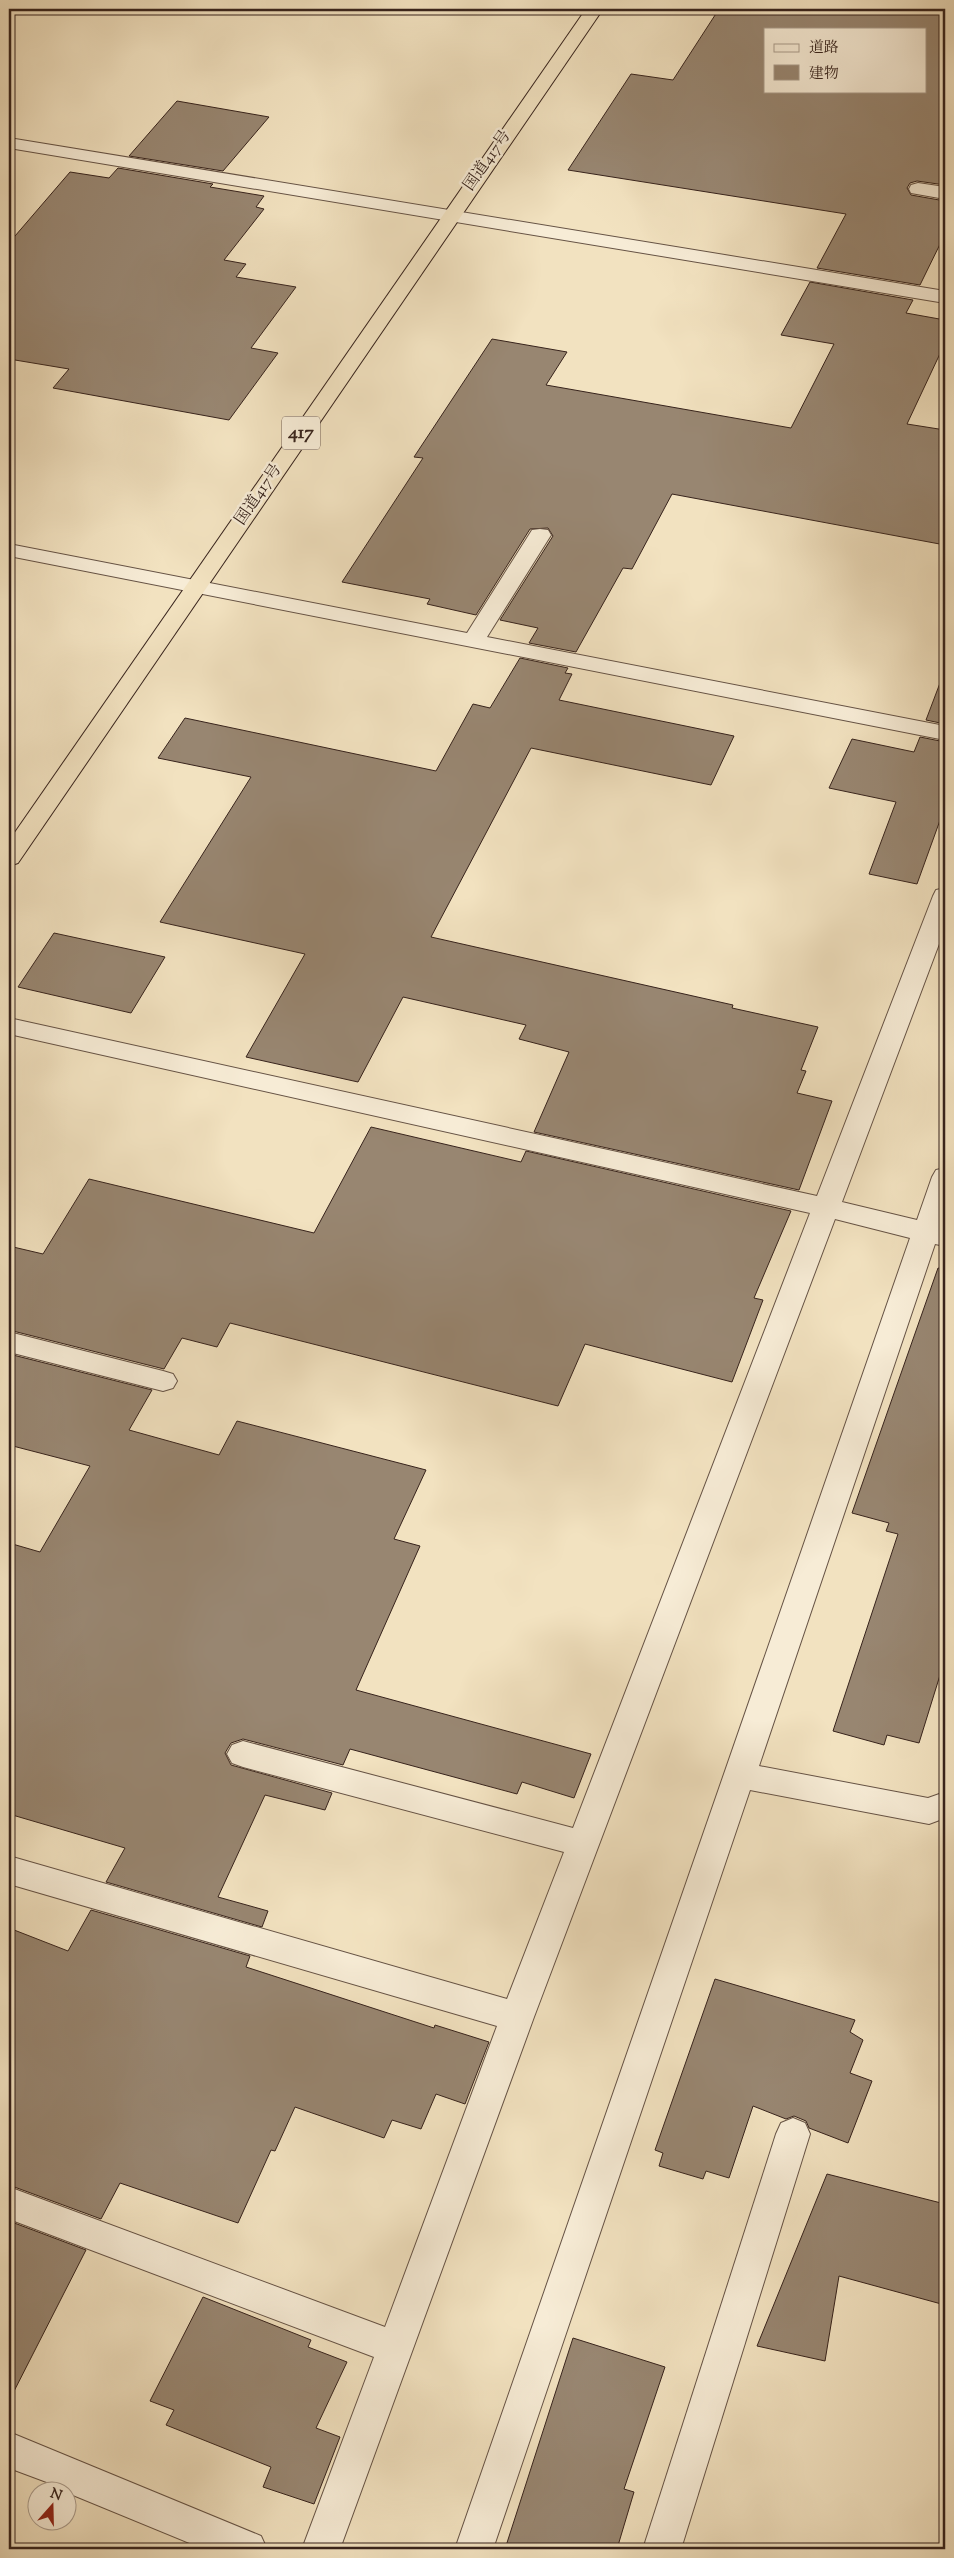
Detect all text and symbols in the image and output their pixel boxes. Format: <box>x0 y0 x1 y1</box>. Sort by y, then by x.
legend <box>764 28 926 92</box>
text: 道路 <box>809 38 839 59</box>
text: 建物 <box>809 64 839 85</box>
street label: 国道417号 <box>459 126 517 196</box>
road number: 417 <box>282 416 320 449</box>
street label: 国道417号 <box>230 460 288 530</box>
north arrow <box>28 2480 78 2530</box>
text: N <box>47 2484 64 2507</box>

